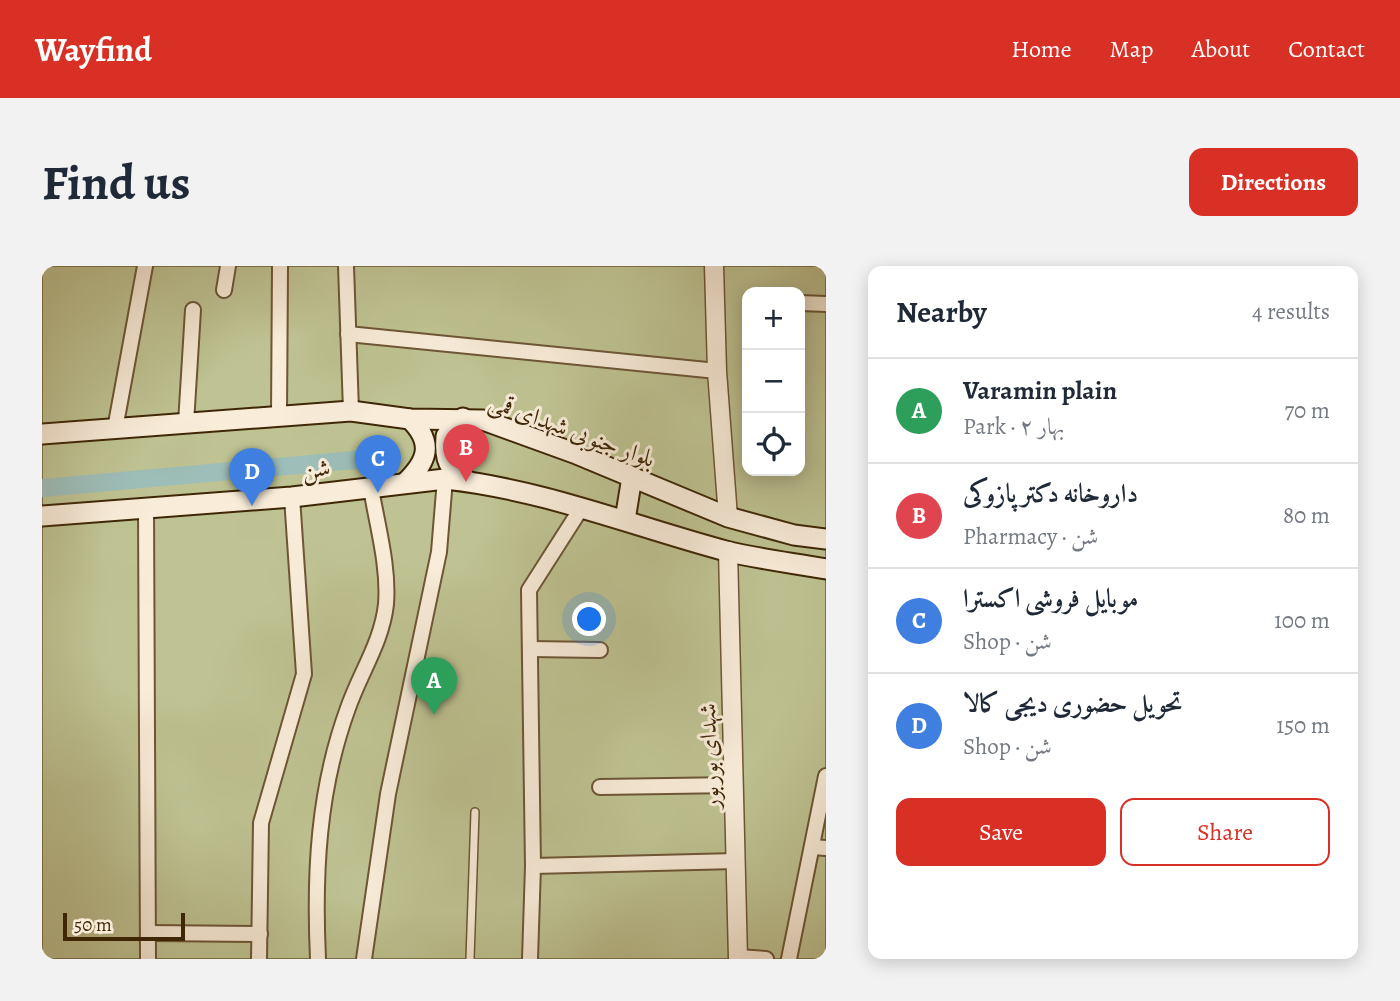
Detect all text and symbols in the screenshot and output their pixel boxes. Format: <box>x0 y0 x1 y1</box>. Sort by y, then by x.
text: Wayfind <box>35 27 152 72</box>
text: Home <box>1011 33 1072 65</box>
text: Map <box>1110 33 1154 65</box>
text: About <box>1192 33 1250 65</box>
text: Contact <box>1288 33 1365 65</box>
button: Directions <box>1189 148 1358 216</box>
text: Find us <box>42 149 190 216</box>
map controls <box>742 287 805 476</box>
button: + <box>742 287 805 350</box>
text: Nearby <box>896 292 987 332</box>
text: 4 results <box>1252 296 1330 327</box>
button: − <box>742 350 805 413</box>
text: Varamin plain <box>963 373 1117 408</box>
street label: بلوار جنوبی شهدای قمی <box>484 385 659 476</box>
text: A <box>912 395 926 426</box>
text: 70 m <box>1284 395 1330 426</box>
text: Park · بهار ۲ <box>963 411 1065 442</box>
button: locate <box>742 413 805 476</box>
pin: B <box>443 424 489 482</box>
pin: C <box>355 435 401 493</box>
pin: D <box>229 448 275 506</box>
street label: شن <box>300 451 332 487</box>
text: داروخانه دکتر پازوکی <box>963 476 1138 511</box>
text: B <box>912 500 926 531</box>
text: 80 m <box>1283 500 1330 531</box>
text: Pharmacy · شن <box>963 521 1098 552</box>
text: موبایل فروشی اکسترا <box>963 581 1138 616</box>
your location <box>572 602 606 636</box>
text: C <box>912 605 926 636</box>
text: 100 m <box>1274 605 1330 636</box>
text: Shop · شن <box>963 626 1052 657</box>
pin: A <box>411 657 457 715</box>
text: تحویل حضوری دیجی کالا <box>963 686 1183 721</box>
street label: شهدای بوربور <box>691 703 727 811</box>
text: D <box>911 710 927 741</box>
text: 150 m <box>1276 710 1330 741</box>
text: Shop · شن <box>963 731 1052 762</box>
button: Save <box>896 798 1106 866</box>
button: Share <box>1120 798 1330 866</box>
scale bar <box>63 910 186 942</box>
text: 50 m <box>74 912 112 938</box>

